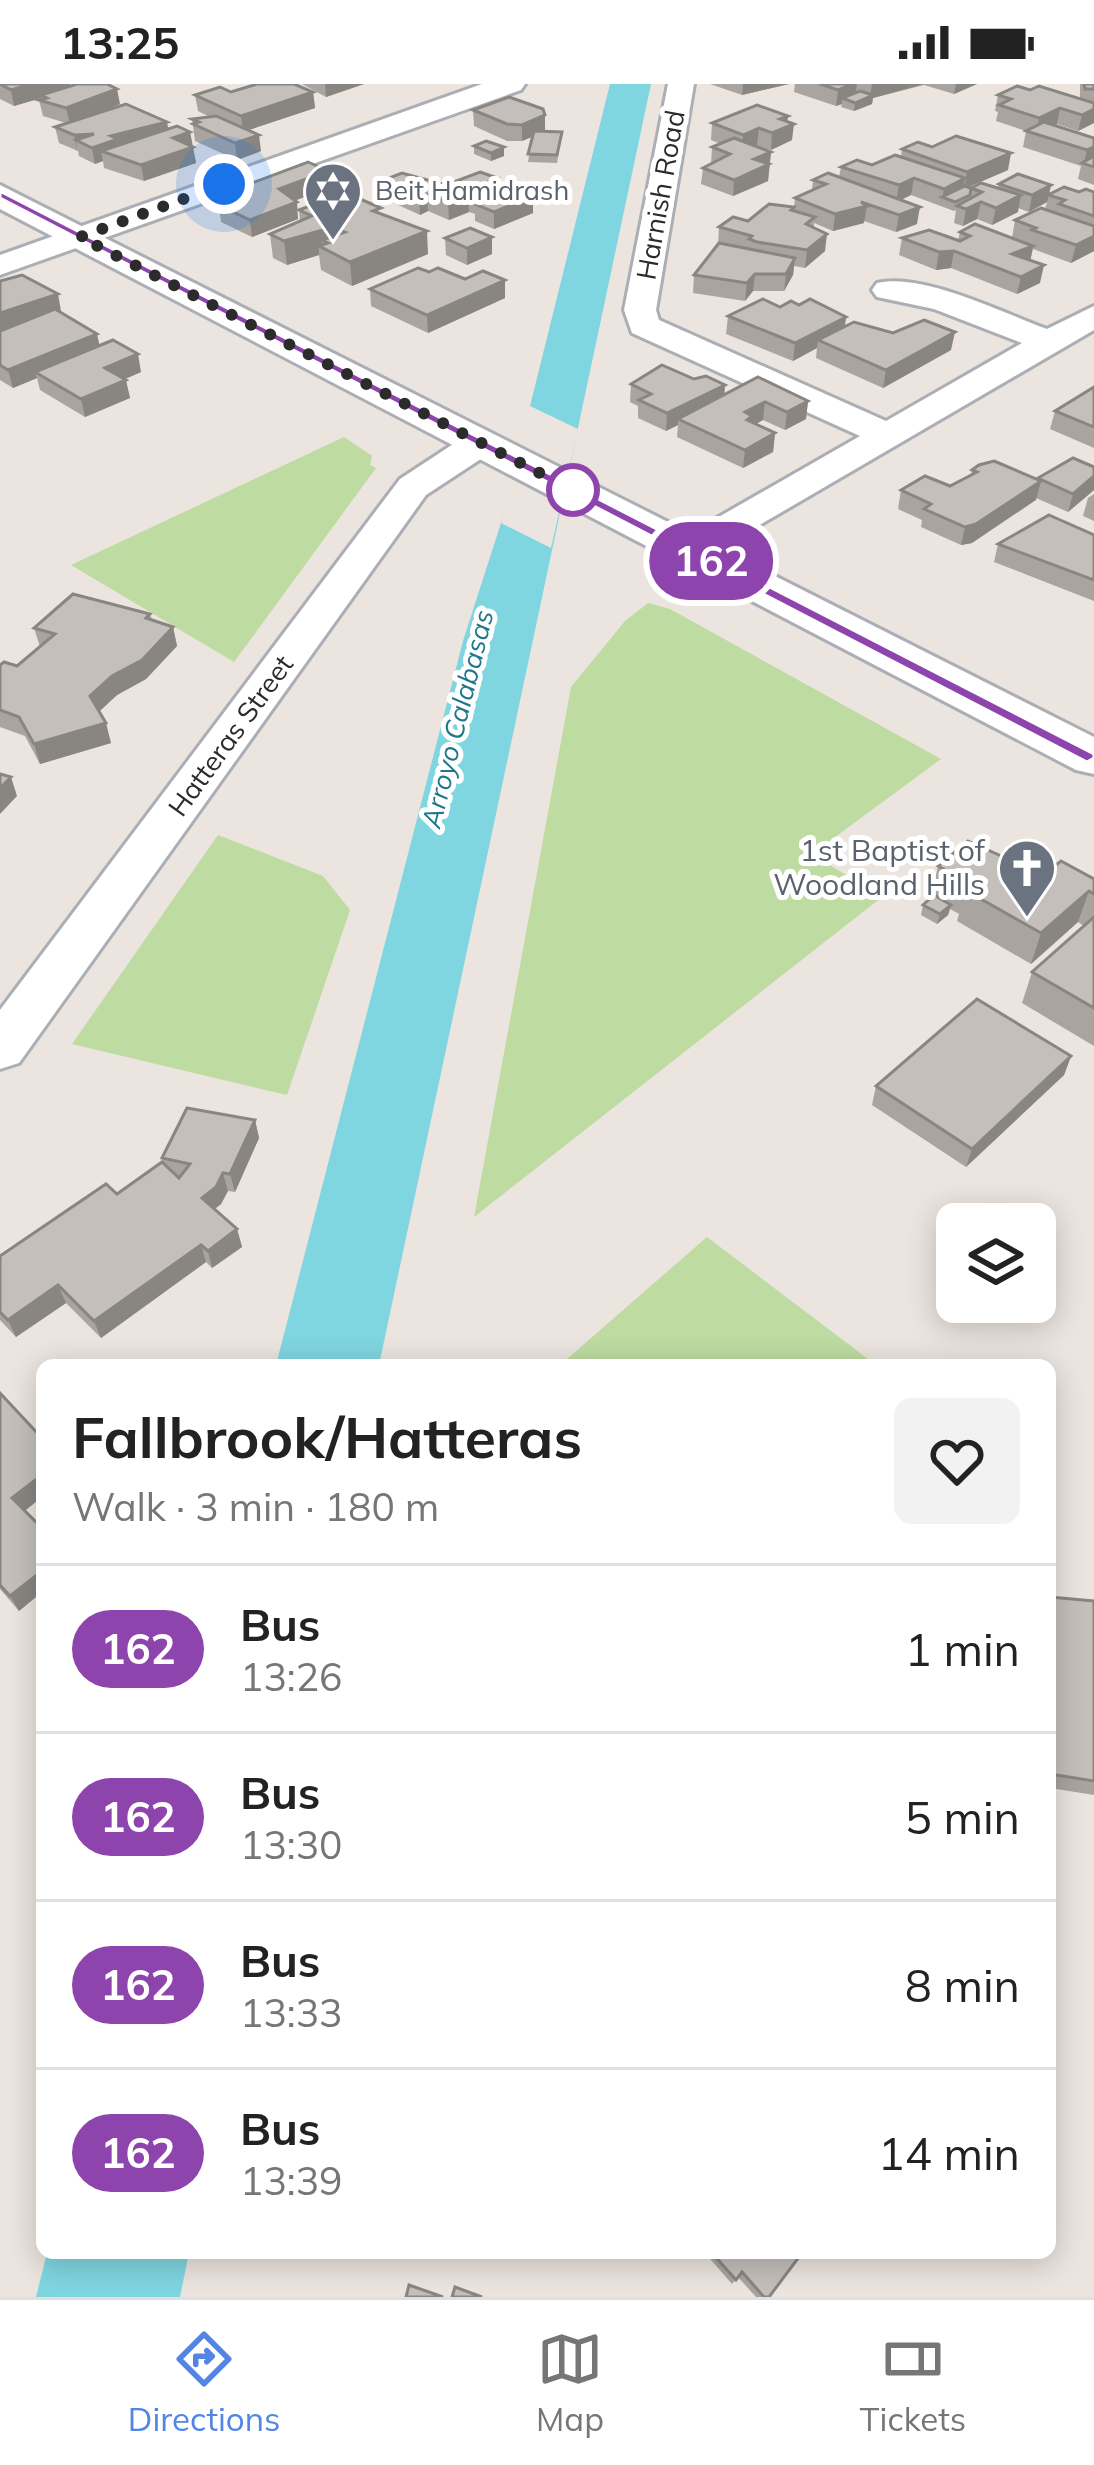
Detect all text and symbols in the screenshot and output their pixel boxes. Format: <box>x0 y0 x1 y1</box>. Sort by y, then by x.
text: 13:25 <box>60 14 179 70</box>
street label: Harnish Road <box>628 107 692 282</box>
your location <box>194 154 254 214</box>
synagogue icon: Beit Hamidrash <box>302 160 364 242</box>
place label: Beit Hamidrash <box>375 173 569 207</box>
unlabelled marker <box>548 465 598 515</box>
line badge: 162 <box>642 522 780 600</box>
text: 162 <box>673 534 749 587</box>
water label: Arroyo Calabasas <box>413 606 501 832</box>
street label: Hatteras Street <box>160 648 300 823</box>
place label: 1st Baptist of Woodland Hills <box>773 831 986 903</box>
church icon: 1st Baptist of Woodland Hills <box>996 837 1058 919</box>
map controls <box>936 1203 1056 1323</box>
button: layers <box>936 1203 1056 1323</box>
button: heart <box>894 1398 1020 1524</box>
text: Fallbrook/Hatteras <box>72 1401 582 1472</box>
text: Walk · 3 min · 180 m <box>72 1482 439 1531</box>
text: Bus <box>240 1596 320 1652</box>
text: 1 min <box>905 1621 1020 1677</box>
text: 162 <box>100 1622 176 1675</box>
text: 13:26 <box>240 1652 343 1701</box>
text: Bus <box>240 1764 320 1820</box>
text: 5 min <box>905 1789 1020 1845</box>
text: 162 <box>100 1790 176 1843</box>
text: 13:30 <box>240 1820 343 1869</box>
text: Bus <box>240 1932 320 1988</box>
text: 8 min <box>905 1957 1020 2013</box>
text: 162 <box>100 1958 176 2011</box>
text: 13:33 <box>240 1988 343 2037</box>
text: Bus <box>240 2100 320 2156</box>
text: 14 min <box>878 2125 1020 2181</box>
text: 162 <box>100 2126 176 2179</box>
text: 13:39 <box>240 2156 343 2205</box>
tab: Directions <box>128 2326 280 2439</box>
tab: Map <box>536 2326 604 2439</box>
tab: Tickets <box>860 2326 966 2439</box>

